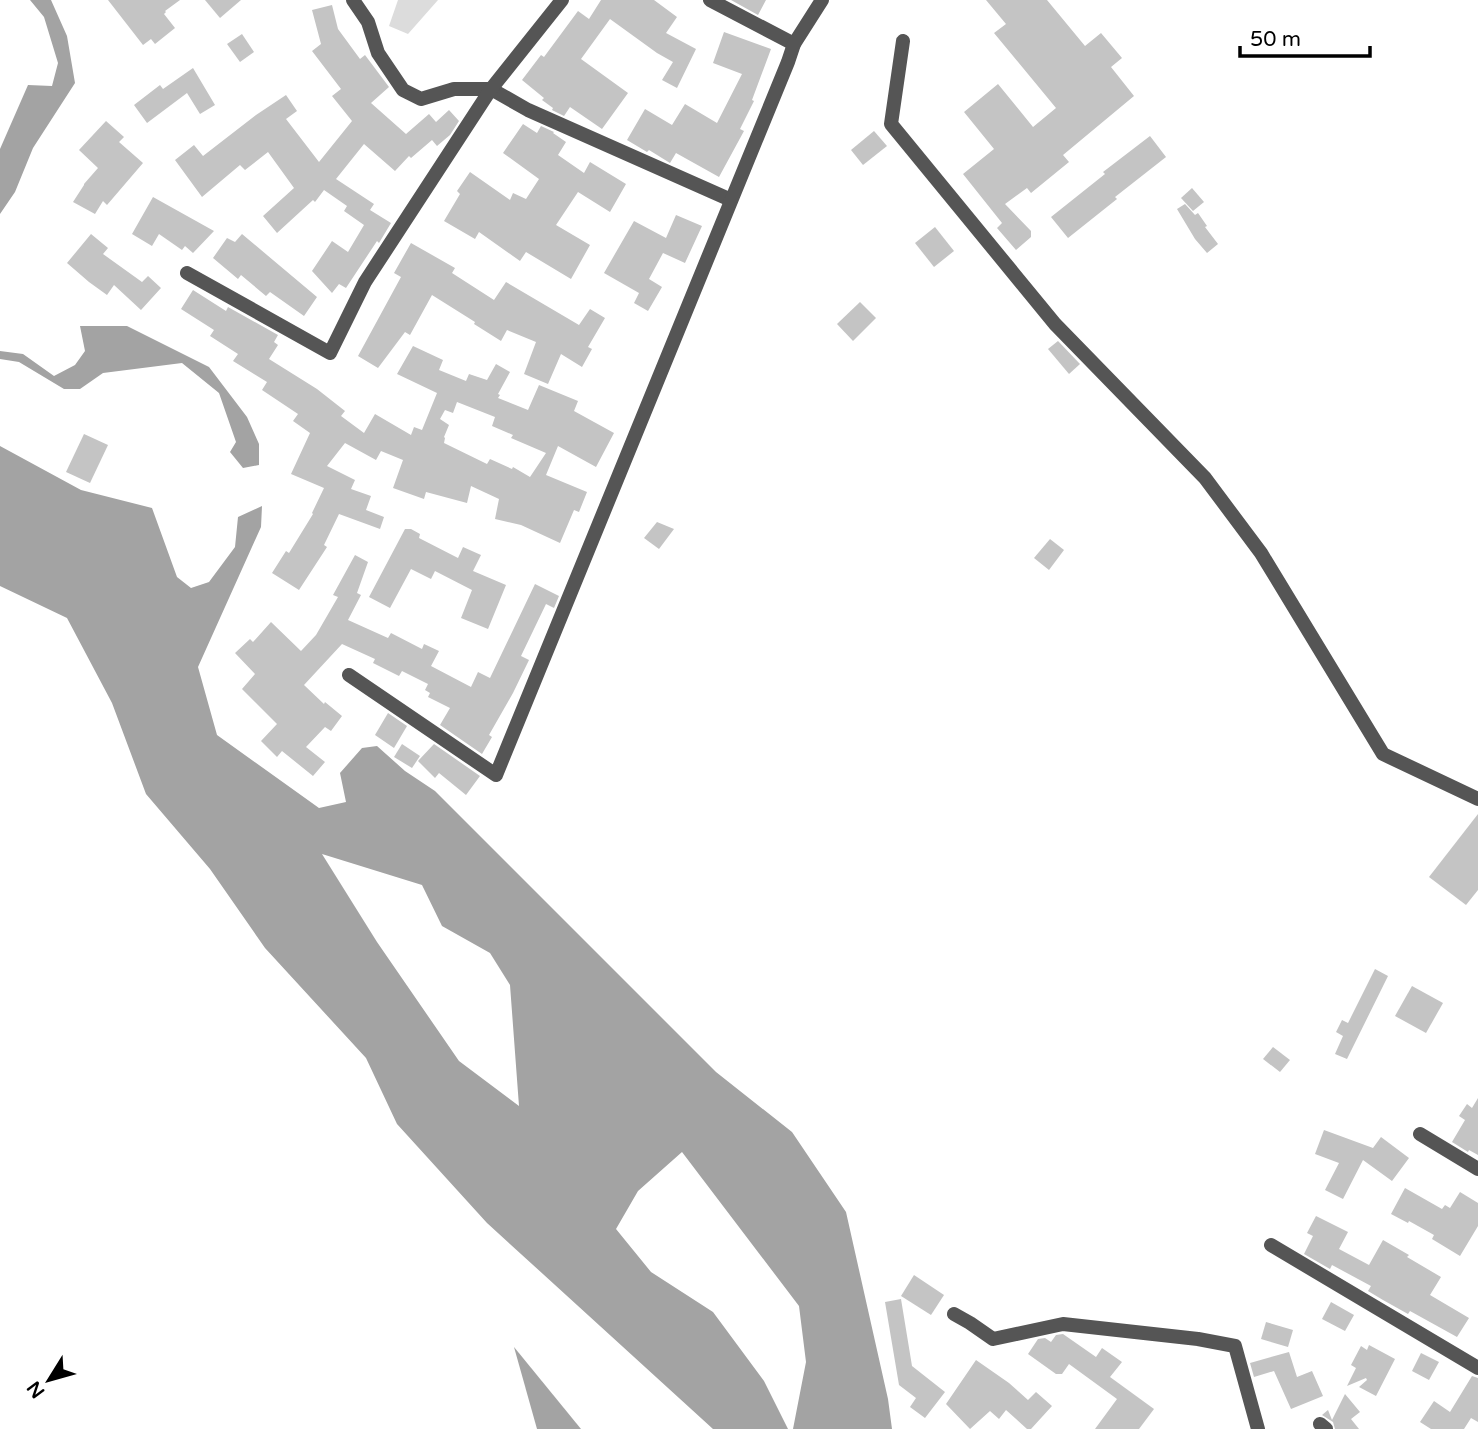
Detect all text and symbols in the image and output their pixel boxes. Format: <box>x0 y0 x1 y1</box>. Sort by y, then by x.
scale bar <box>1240 14 1370 58</box>
text: 50 m <box>1250 27 1301 52</box>
north arrow <box>14 1345 84 1415</box>
text: N <box>23 1377 50 1402</box>

